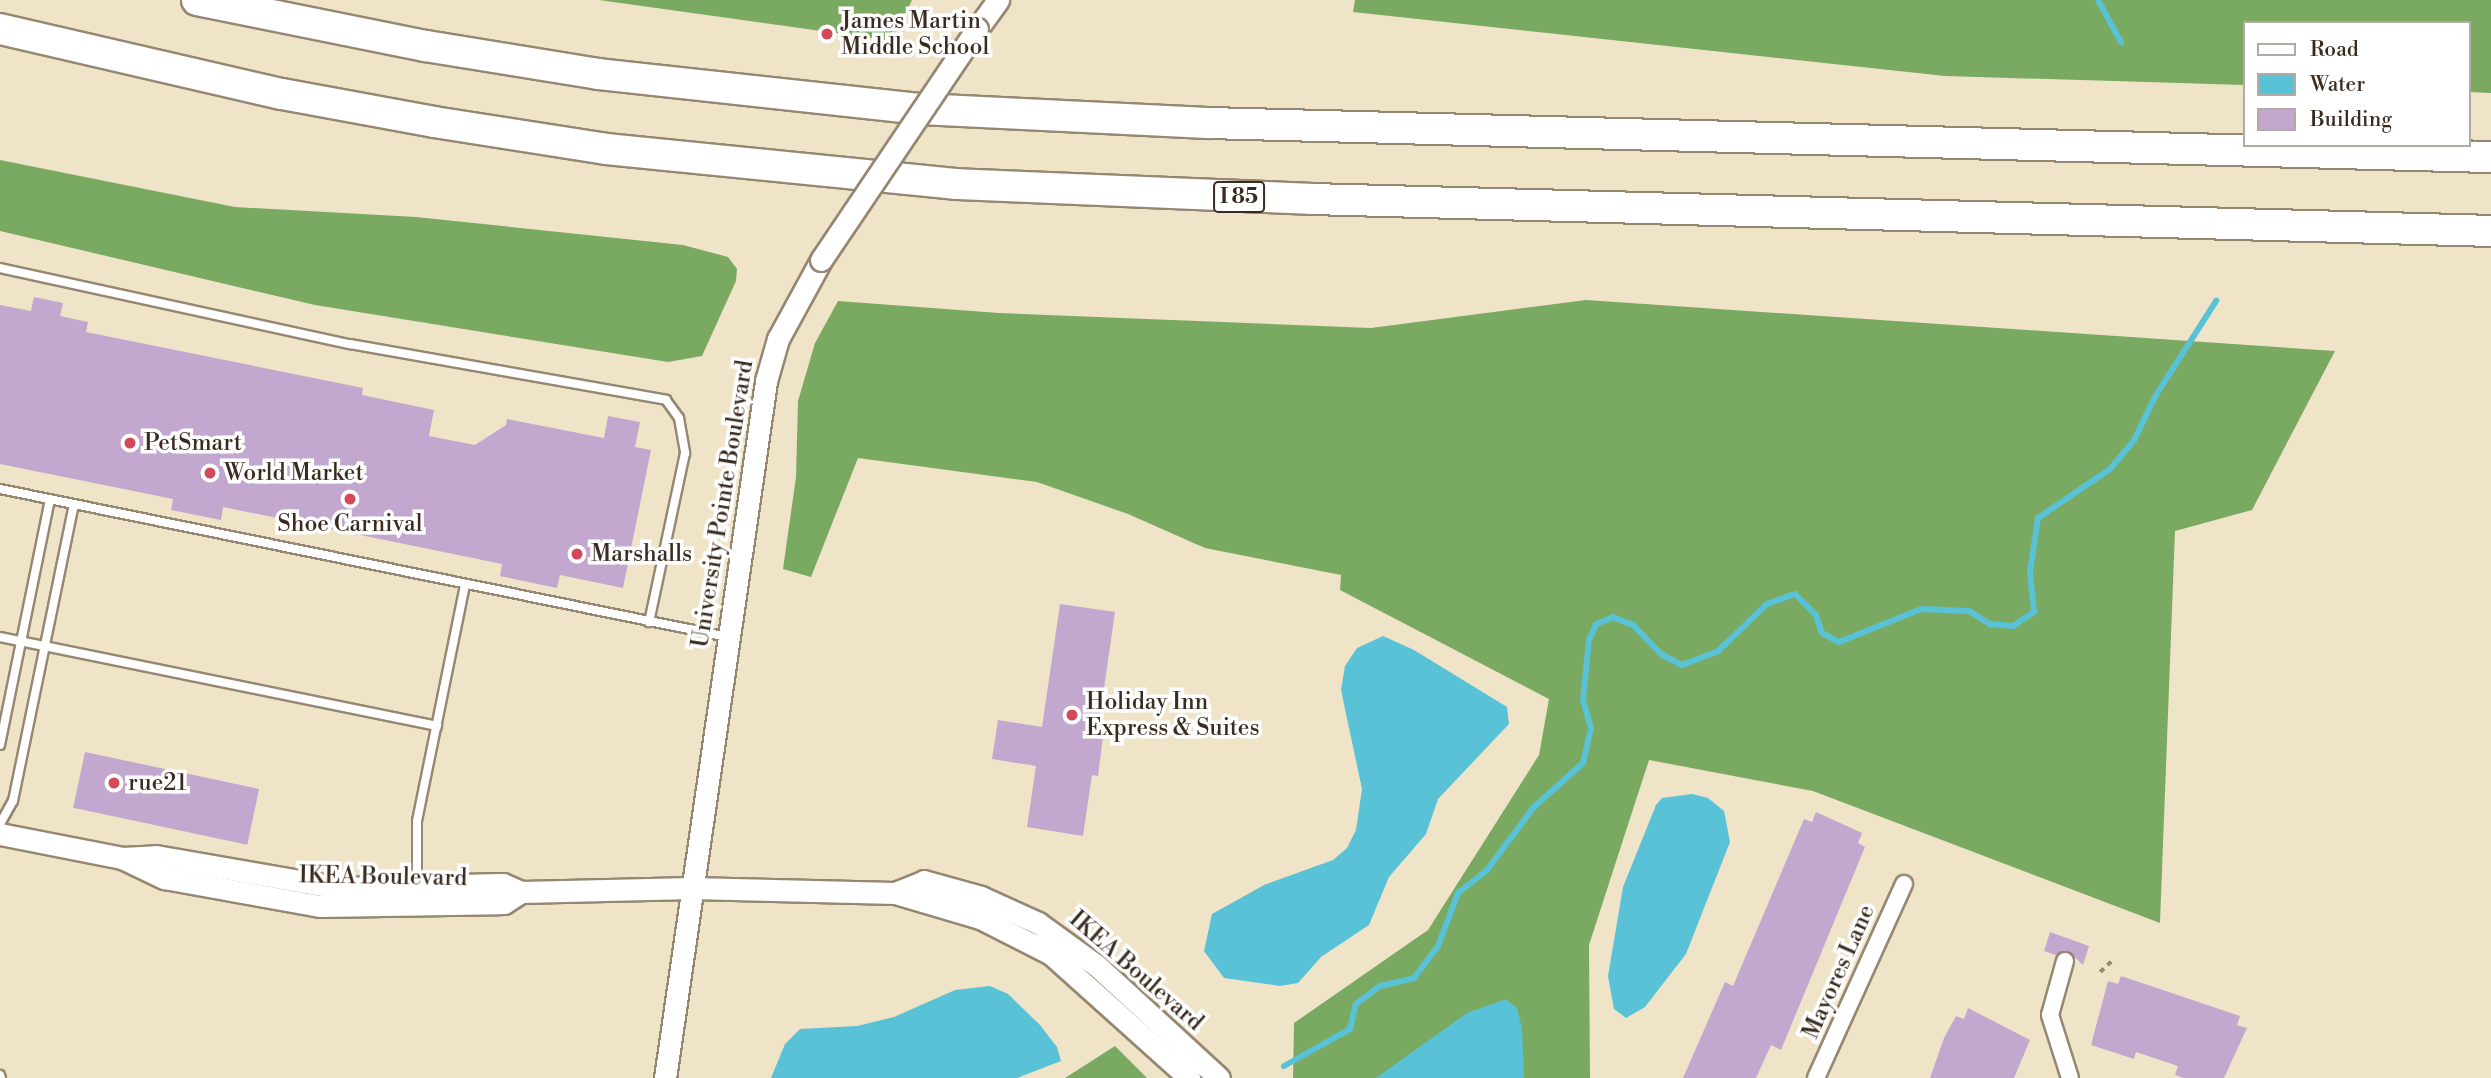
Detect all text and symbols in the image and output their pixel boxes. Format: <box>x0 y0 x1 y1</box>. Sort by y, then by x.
place label: James Martin Middle School <box>841 7 989 61</box>
legend <box>2242 21 2470 147</box>
marker: James Martin Middle School <box>819 26 835 42</box>
text: Road <box>2310 37 2359 63</box>
text: Water <box>2310 72 2365 98</box>
text: Building <box>2310 107 2392 133</box>
road number: I 85 <box>1213 180 1265 214</box>
street label: University Pointe Boulevard <box>687 358 759 650</box>
place label: PetSmart <box>144 429 242 457</box>
marker: PetSmart <box>122 435 138 451</box>
place label: World Market <box>224 459 364 487</box>
marker: World Market <box>202 465 218 481</box>
marker: Shoe Carnival <box>342 491 358 507</box>
place label: Shoe Carnival <box>277 510 423 538</box>
place label: Marshalls <box>591 540 692 568</box>
marker: Marshalls <box>569 546 585 562</box>
place label: Holiday Inn Express & Suites <box>1086 688 1259 742</box>
marker: Holiday Inn Express & Suites <box>1064 707 1080 723</box>
place label: rue21 <box>128 769 187 797</box>
marker: rue21 <box>106 775 122 791</box>
street label: IKEA Boulevard <box>299 862 467 892</box>
street label: Mayores Lane <box>1797 901 1881 1043</box>
street label: IKEA Boulevard <box>1063 905 1209 1037</box>

